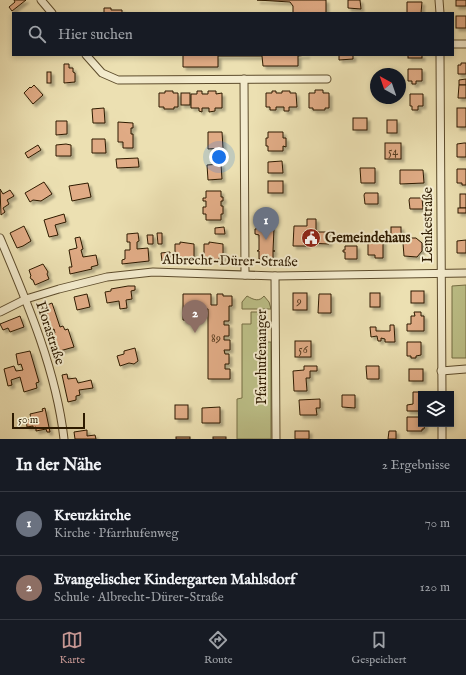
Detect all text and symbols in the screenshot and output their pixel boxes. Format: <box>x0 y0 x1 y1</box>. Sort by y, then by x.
search box <box>12 12 454 56</box>
icon: search <box>26 23 48 45</box>
text: Hier suchen <box>58 25 133 44</box>
north arrow <box>370 68 406 104</box>
house number: 54 <box>388 144 398 159</box>
your location <box>209 147 229 167</box>
street label: Lemkestraße <box>419 187 437 263</box>
pin: 1 <box>253 207 279 240</box>
public building icon: Gemeindehaus <box>300 227 322 249</box>
place label: Gemeindehaus <box>325 229 411 247</box>
street label: Albrecht-Dürer-Straße <box>161 251 298 271</box>
house number: 9 <box>295 294 302 309</box>
street label: Florastraße <box>31 299 69 368</box>
pin: 2 <box>182 300 208 333</box>
street label: Pfarrhufenanger <box>253 309 271 405</box>
house number: 89 <box>211 331 221 346</box>
house number: 56 <box>298 342 309 357</box>
map controls <box>418 391 454 427</box>
button: layers <box>418 391 454 427</box>
scale bar <box>12 411 85 430</box>
text: 50 m <box>18 413 38 427</box>
text: In der Nähe <box>16 455 101 476</box>
text: 2 Ergebnisse <box>382 457 450 474</box>
text: Kreuzkirche <box>54 506 131 525</box>
text: 1 <box>27 515 31 532</box>
text: 70 m <box>425 515 450 532</box>
text: Kirche · Pfarrhufenweg <box>54 525 178 542</box>
text: Evangelischer Kindergarten Mahlsdorf <box>54 570 295 589</box>
text: 2 <box>26 579 32 596</box>
text: 120 m <box>420 579 450 596</box>
text: Schule · Albrecht-Dürer-Straße <box>54 589 224 606</box>
tab: Karte <box>59 629 85 667</box>
tab: Route <box>204 629 233 667</box>
tab: Gespeichert <box>352 629 407 667</box>

